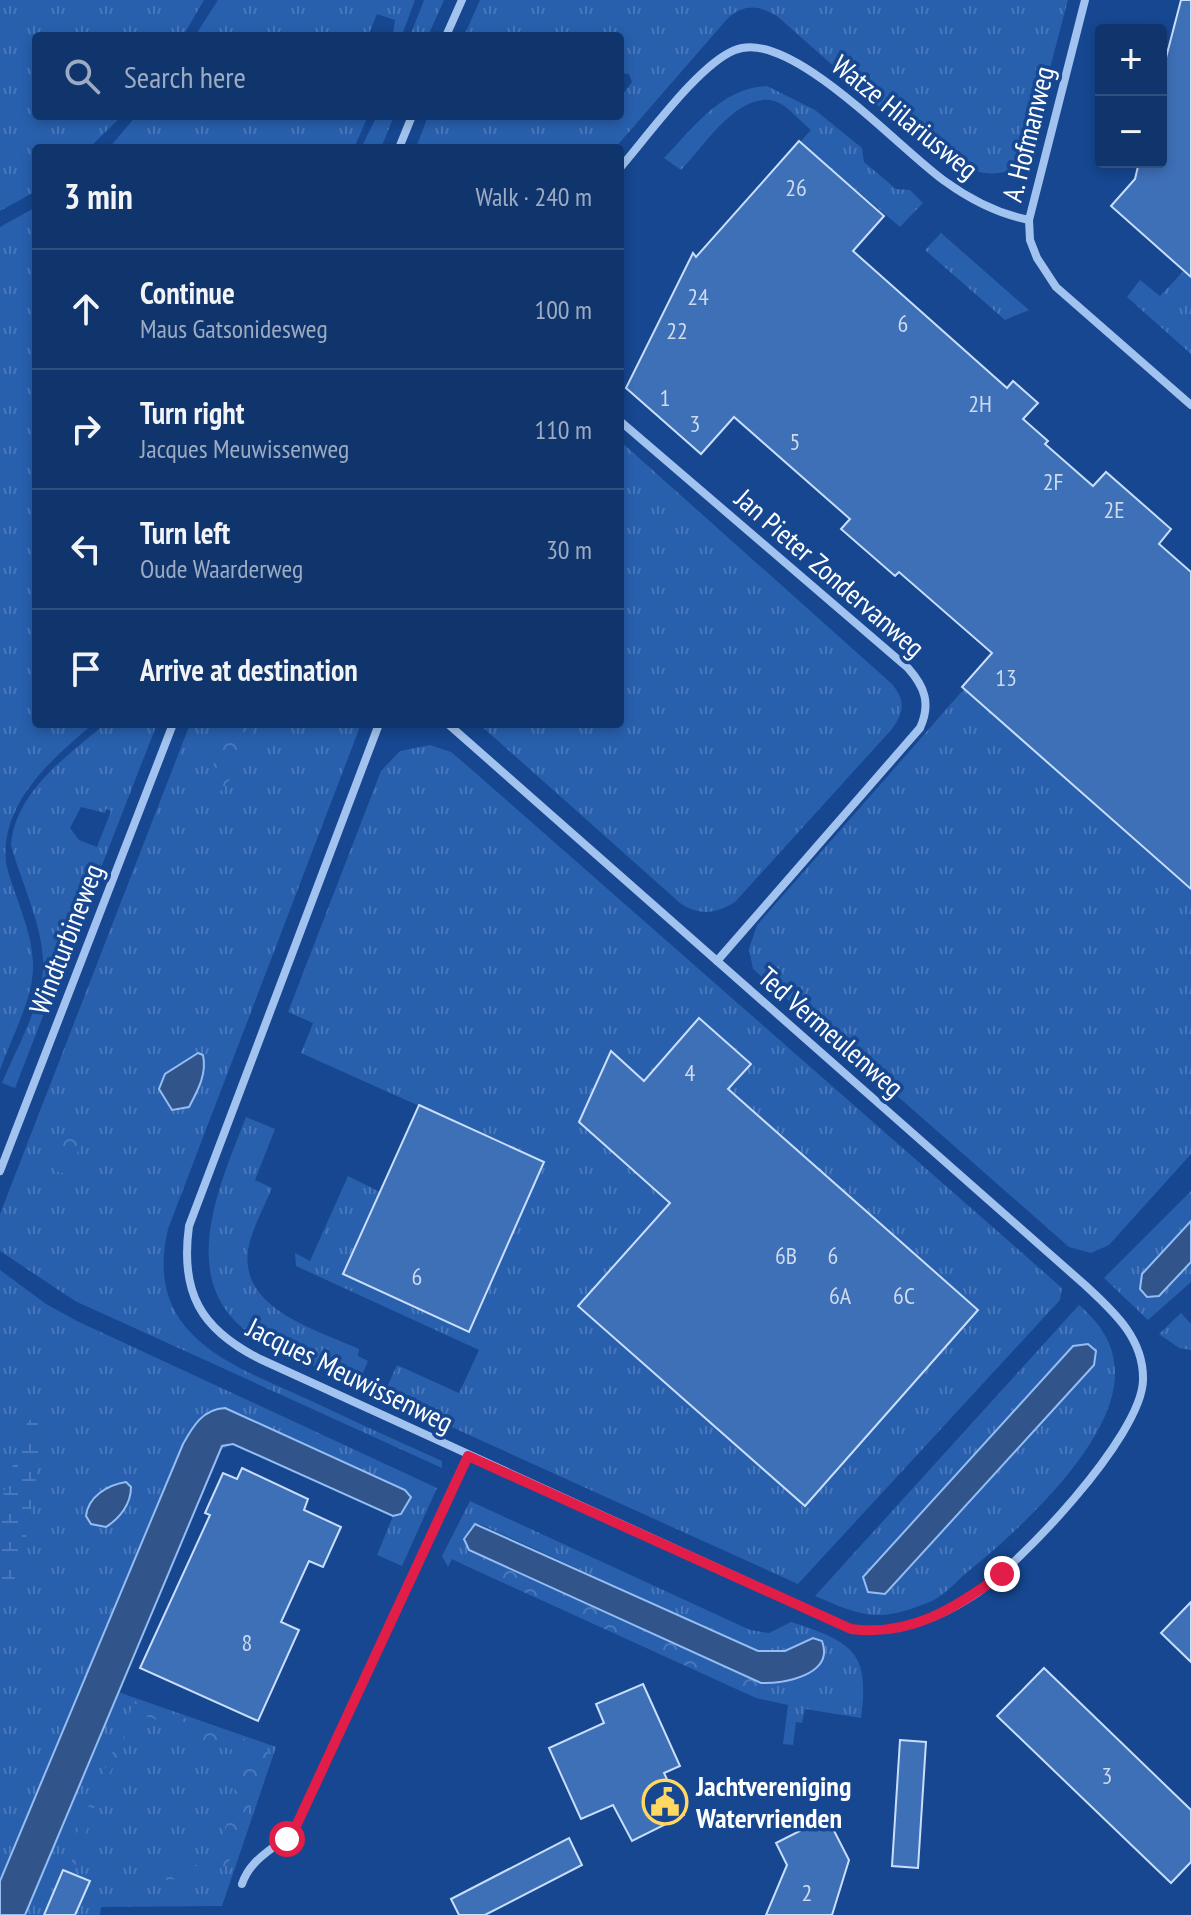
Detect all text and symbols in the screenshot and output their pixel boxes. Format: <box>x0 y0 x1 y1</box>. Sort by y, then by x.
map controls <box>1095 24 1167 168</box>
button: + <box>1095 24 1167 96</box>
search box <box>32 32 624 120</box>
street label: Watze Hilariusweg <box>825 46 986 187</box>
icon: search <box>60 54 104 98</box>
text: Search here <box>124 57 246 96</box>
street label: A. Hofmanweg <box>993 62 1062 205</box>
button: − <box>1095 96 1167 168</box>
house number: 26 <box>785 172 807 203</box>
text: 3 min <box>64 174 133 218</box>
text: Walk · 240 m <box>475 180 592 213</box>
text: Continue <box>140 273 235 312</box>
house number: 24 <box>687 281 709 312</box>
icon: ahead <box>64 287 108 331</box>
text: 100 m <box>534 293 592 326</box>
house number: 6 <box>898 308 908 339</box>
text: Maus Gatsonidesweg <box>140 312 328 345</box>
house number: 22 <box>666 315 688 346</box>
house number: 1 <box>660 382 670 413</box>
house number: 2H <box>968 388 992 419</box>
text: Turn right <box>140 393 244 432</box>
icon: right <box>64 407 108 451</box>
house number: 3 <box>690 408 700 439</box>
text: 110 m <box>534 413 592 446</box>
house number: 5 <box>790 426 800 457</box>
text: Jacques Meuwissenweg <box>140 432 349 465</box>
house number: 2F <box>1043 466 1063 497</box>
street label: Jan Pieter Zondervanweg <box>727 479 933 665</box>
house number: 2E <box>1103 494 1125 525</box>
text: Turn left <box>140 513 230 552</box>
icon: left <box>64 527 108 571</box>
text: 30 m <box>546 533 592 566</box>
text: Oude Waarderweg <box>140 552 303 585</box>
icon: arrive <box>64 647 108 691</box>
text: Arrive at destination <box>140 650 358 689</box>
house number: 13 <box>995 662 1017 693</box>
street label: Windturbineweg <box>20 858 111 1019</box>
street label: Ted Vermeulenweg <box>751 958 912 1105</box>
house number: 4 <box>685 1057 696 1088</box>
house number: 6B <box>775 1240 797 1271</box>
house number: 6 <box>828 1240 838 1271</box>
house number: 6 <box>412 1261 422 1292</box>
house number: 6A <box>829 1280 852 1311</box>
house number: 6C <box>893 1280 915 1311</box>
street label: Jacques Meuwissenweg <box>240 1308 460 1441</box>
route end <box>984 1556 1020 1592</box>
house number: 8 <box>242 1627 252 1658</box>
house number: 3 <box>1102 1760 1112 1791</box>
place label: Jachtvereniging Watervrienden <box>695 1767 851 1836</box>
public building icon: Jachtvereniging Watervrienden <box>641 1778 689 1826</box>
route start <box>269 1821 305 1857</box>
house number: 2 <box>802 1877 812 1908</box>

